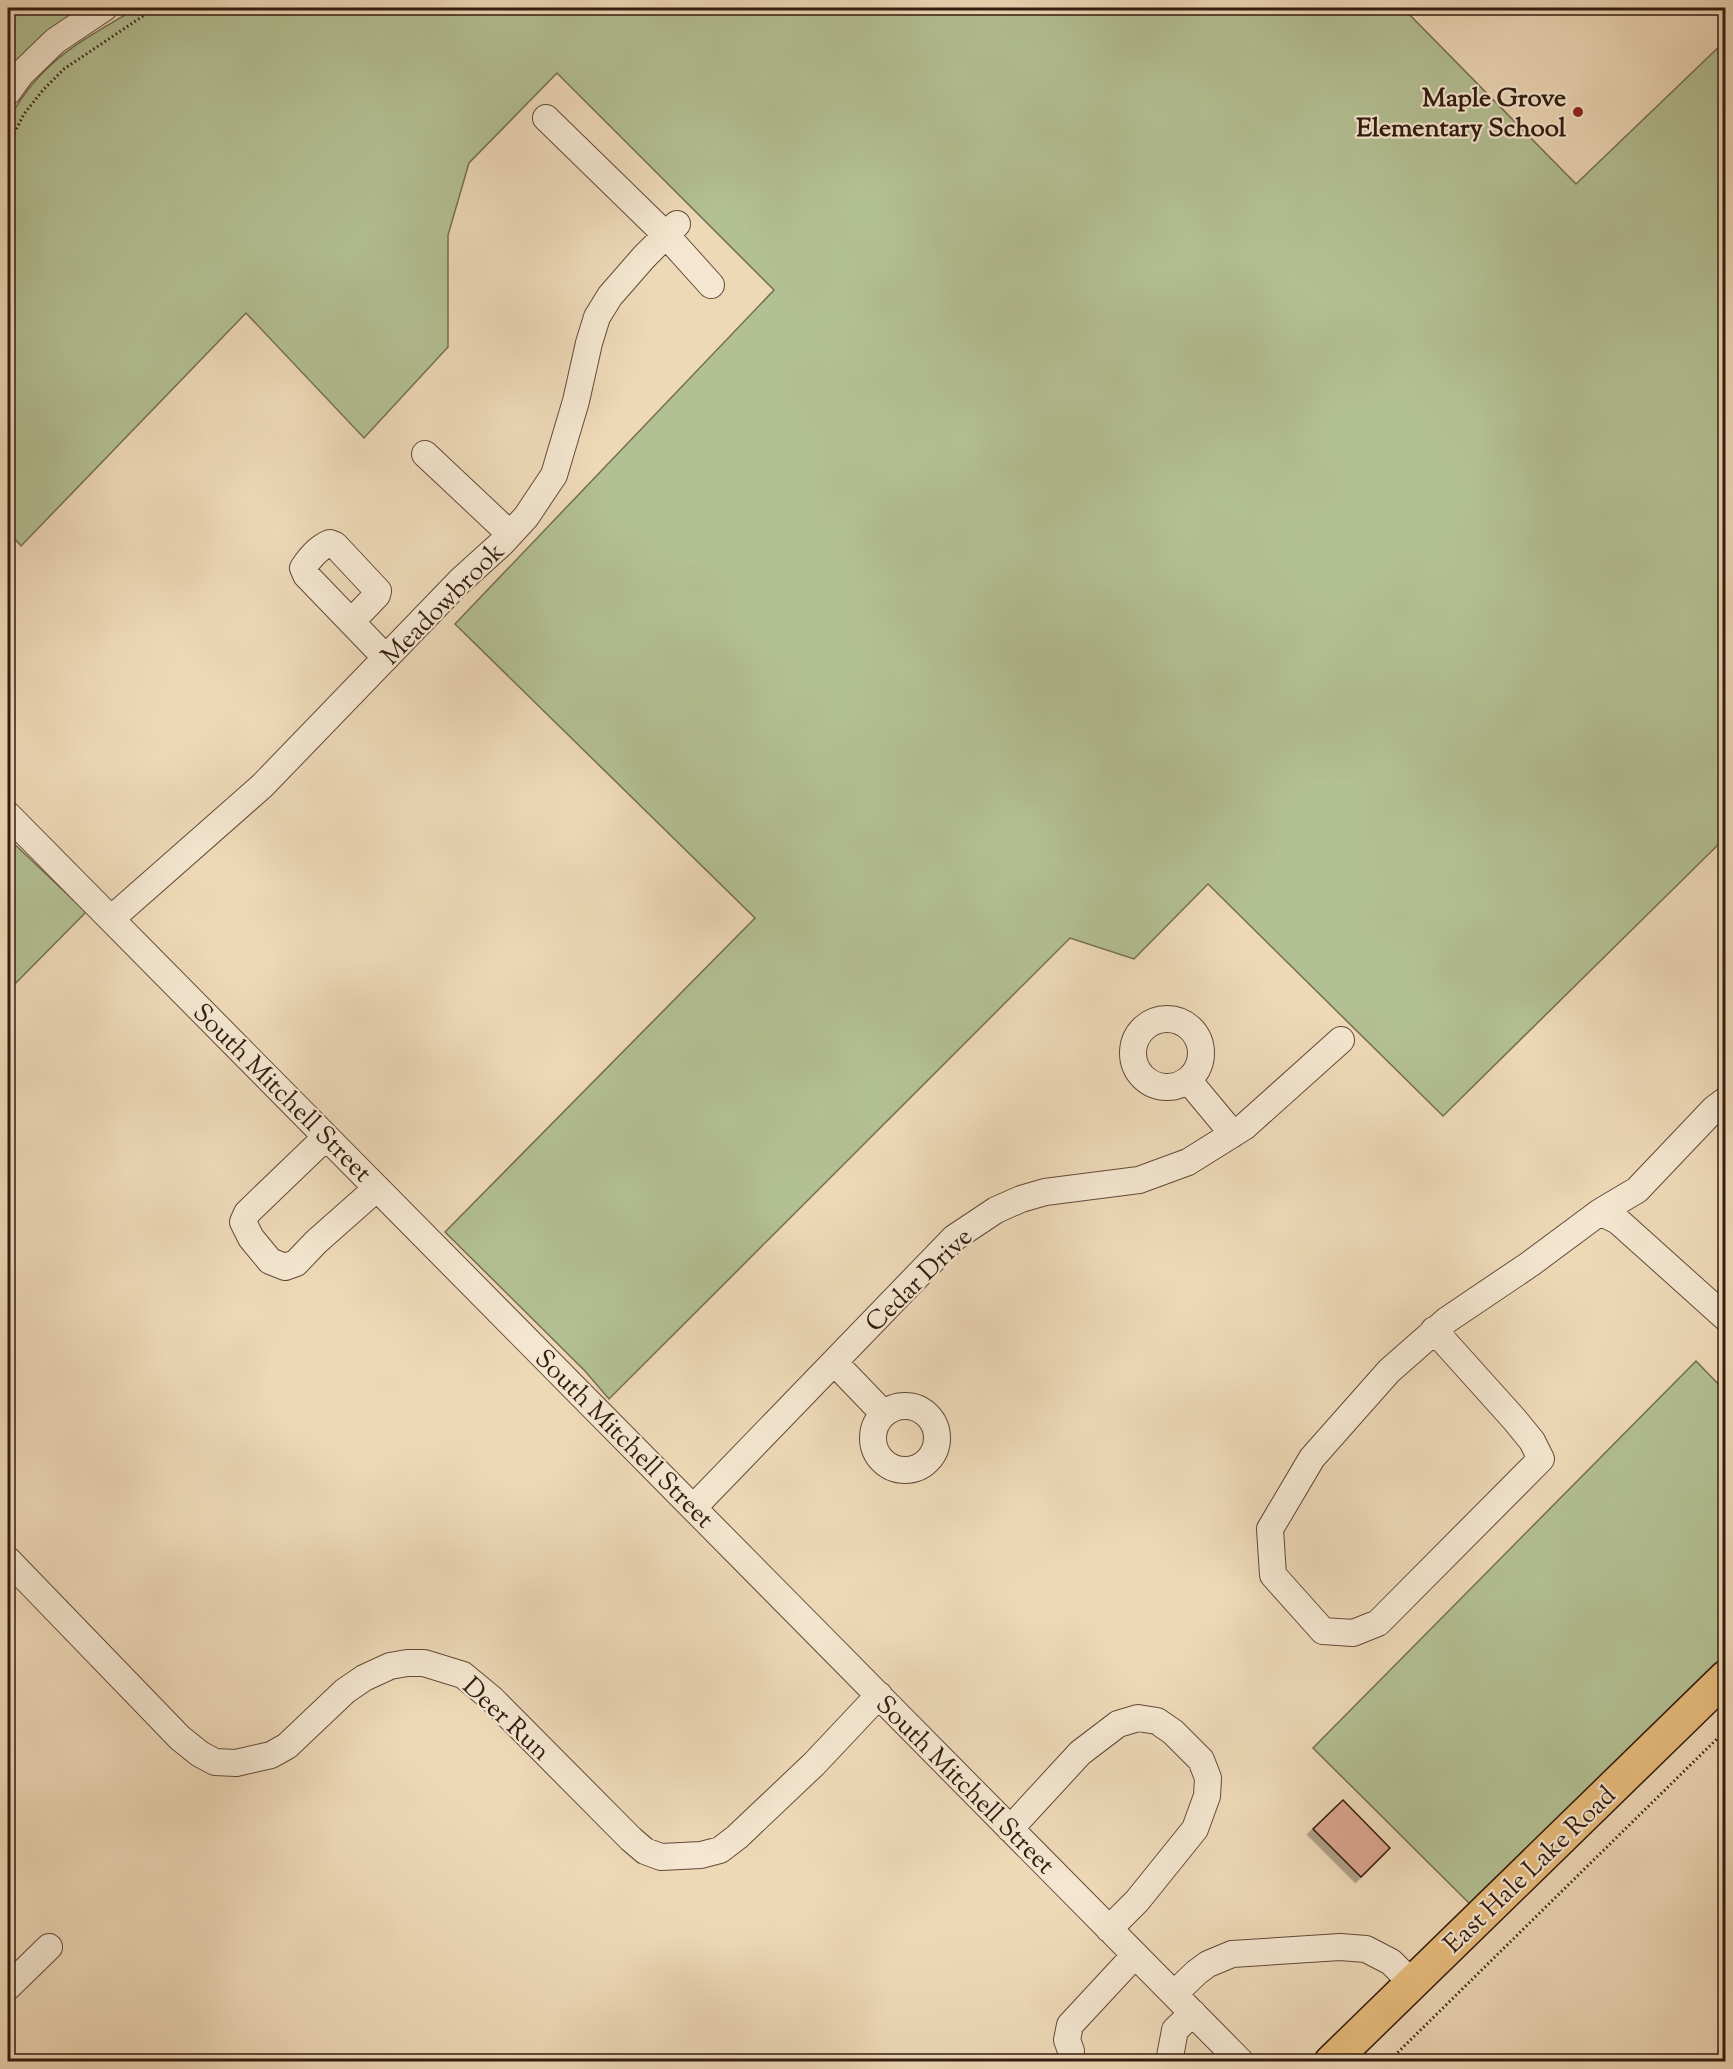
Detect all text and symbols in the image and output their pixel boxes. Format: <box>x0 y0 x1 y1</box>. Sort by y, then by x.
place label: Maple Grove Elementary School <box>1356 81 1567 148</box>
marker: Maple Grove Elementary School <box>1571 105 1585 119</box>
street label: Meadowbrook <box>374 535 514 675</box>
street label: South Mitchell Street <box>183 996 379 1192</box>
street label: Cedar Drive <box>858 1220 982 1342</box>
street label: South Mitchell Street <box>525 1342 721 1538</box>
street label: Deer Run <box>453 1669 558 1770</box>
street label: South Mitchell Street <box>866 1688 1062 1884</box>
street label: East Hale Lake Road <box>1436 1778 1625 1963</box>

